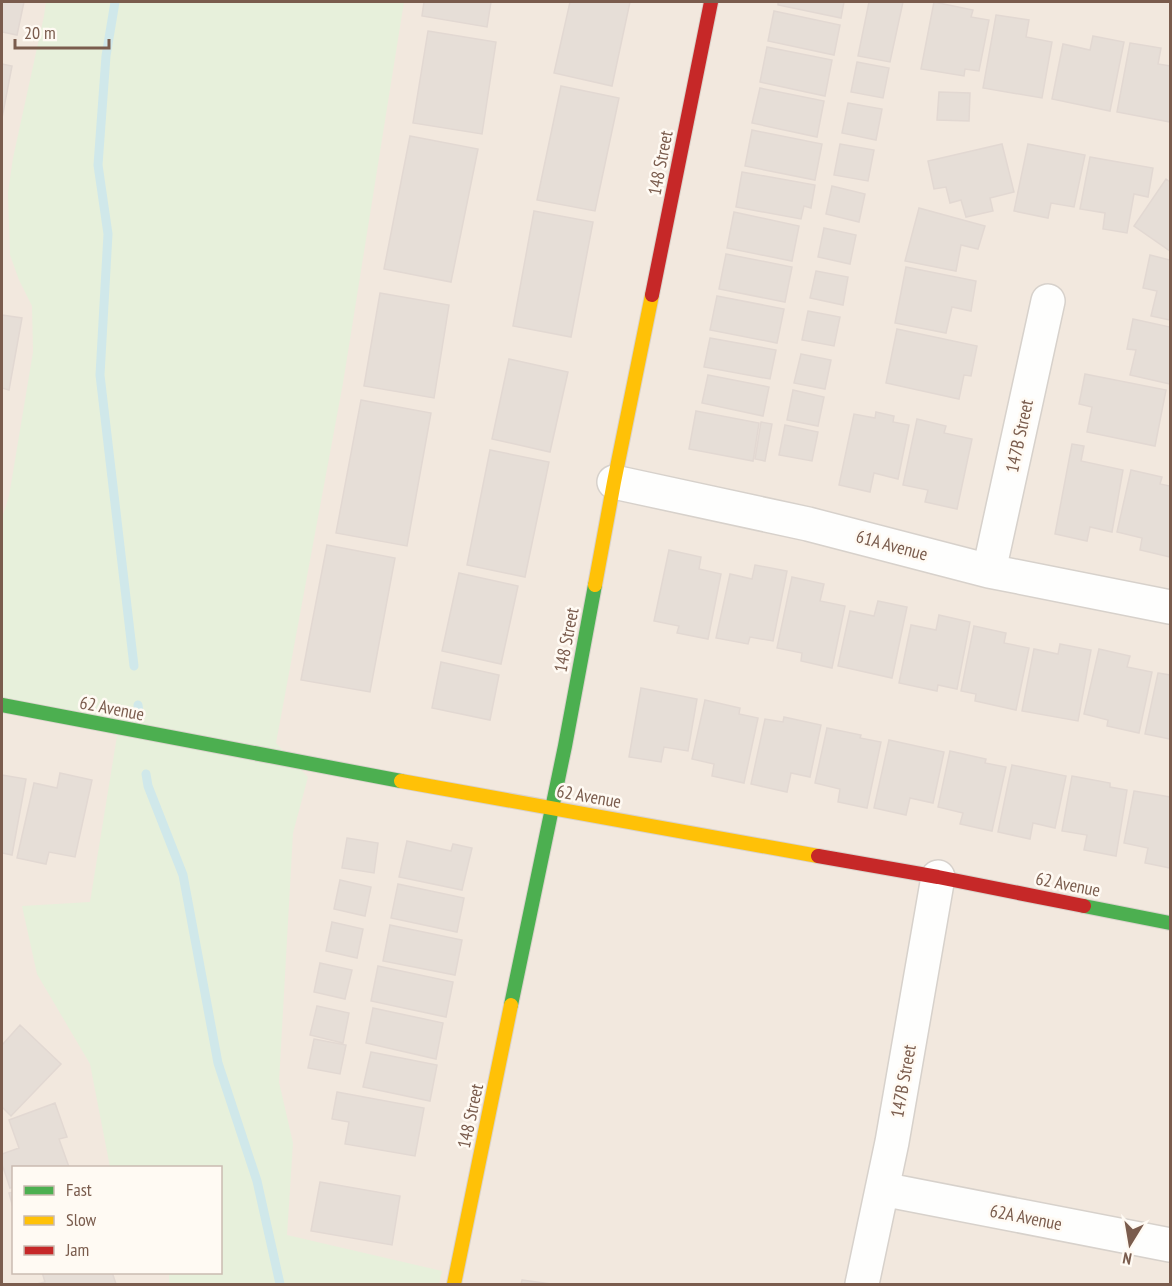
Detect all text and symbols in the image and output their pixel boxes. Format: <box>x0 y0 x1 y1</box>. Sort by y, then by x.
scale bar <box>15 12 110 50</box>
text: 20 m <box>24 21 56 44</box>
street label: 148 Street <box>642 129 678 197</box>
street label: 147B Street <box>1000 397 1038 475</box>
street label: 61A Avenue <box>854 524 930 566</box>
street label: 148 Street <box>548 606 584 674</box>
street label: 62 Avenue <box>78 691 146 725</box>
street label: 62 Avenue <box>555 779 623 813</box>
street label: 62 Avenue <box>1034 867 1102 901</box>
street label: 147B Street <box>885 1043 921 1119</box>
street label: 148 Street <box>452 1082 488 1150</box>
legend <box>12 1166 222 1274</box>
text: Fast <box>66 1178 92 1201</box>
street label: 62A Avenue <box>988 1199 1064 1235</box>
text: Slow <box>66 1208 97 1231</box>
north arrow <box>1100 1214 1160 1274</box>
text: Jam <box>65 1238 89 1261</box>
text: N <box>1121 1248 1133 1269</box>

